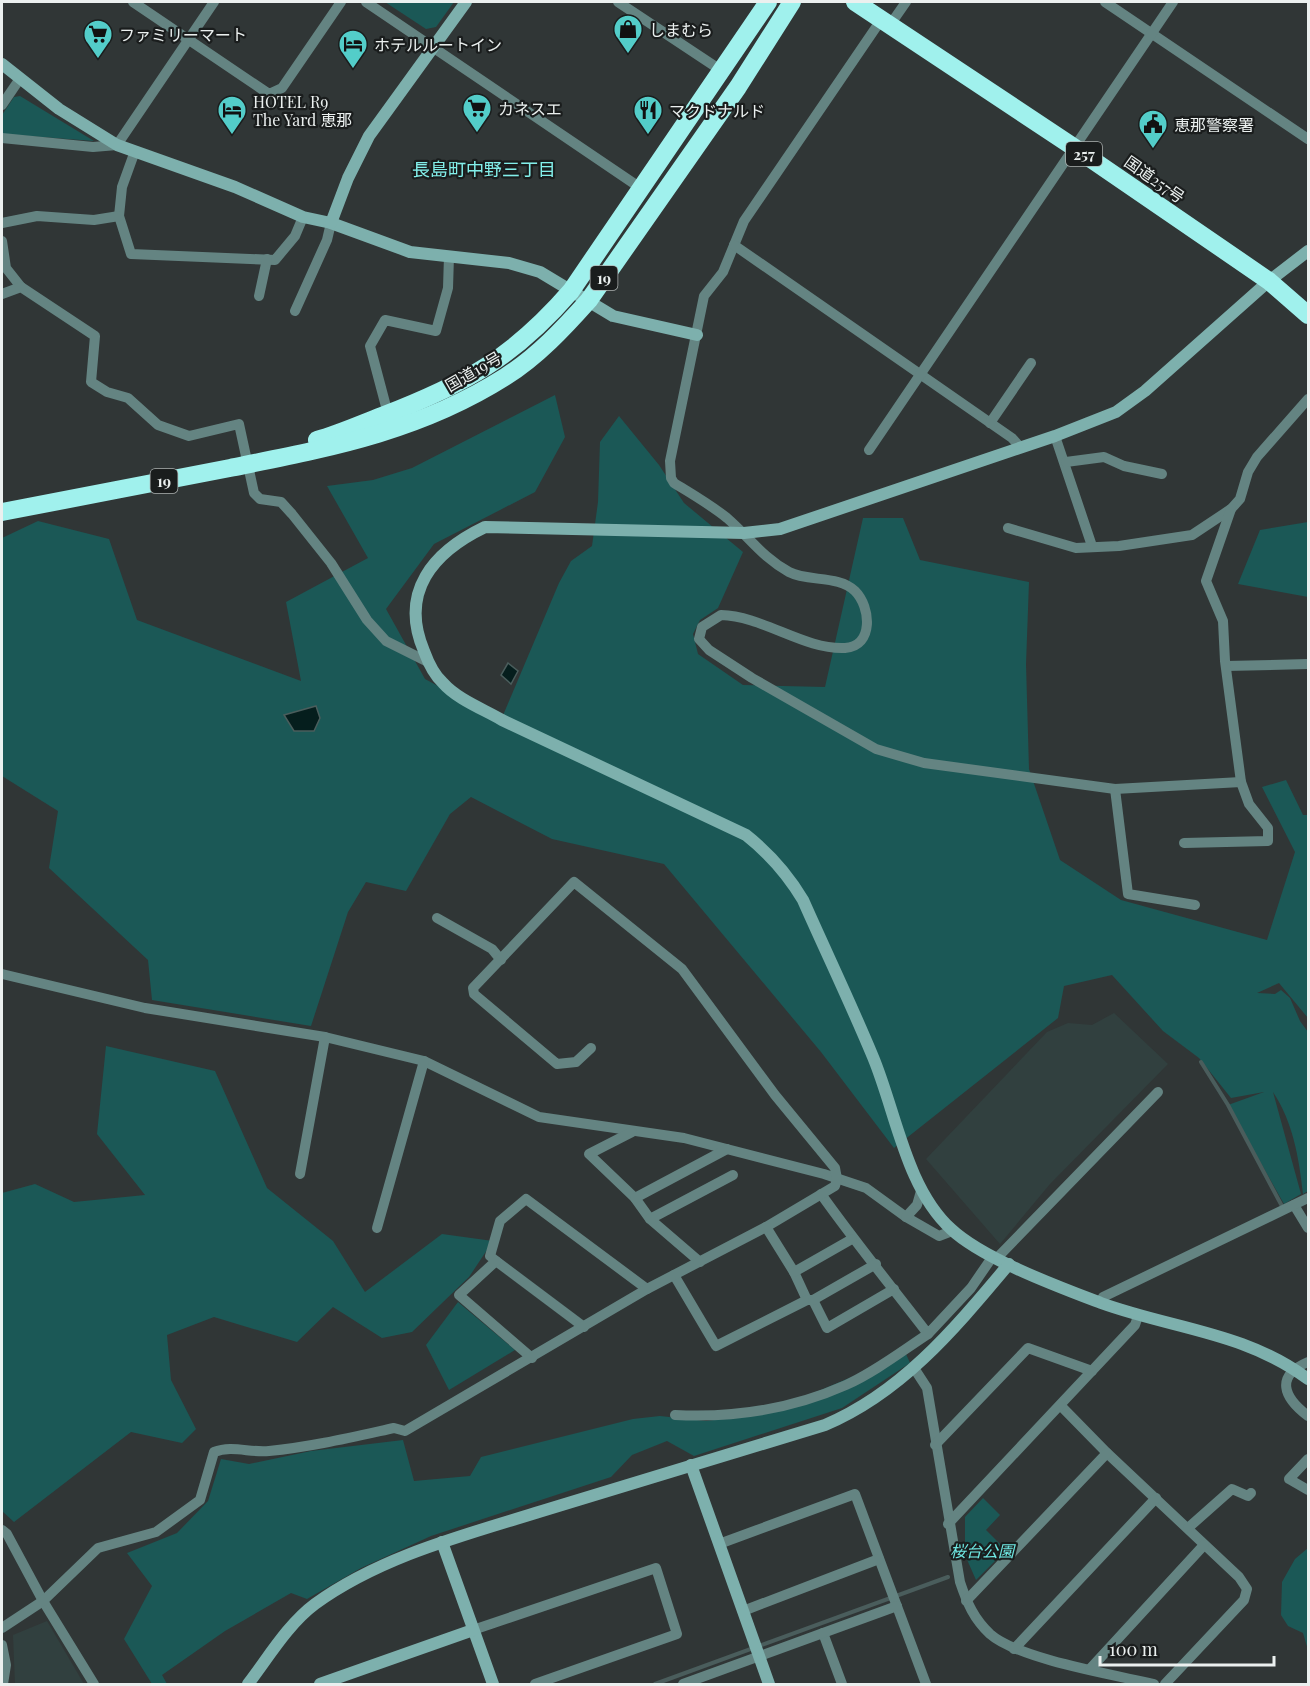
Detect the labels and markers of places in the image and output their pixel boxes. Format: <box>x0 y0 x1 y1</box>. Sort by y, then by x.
shop icon: しまむら <box>612 13 644 55</box>
supermarket icon: ファミリーマート <box>82 18 114 60</box>
place label: しまむら <box>649 19 713 40</box>
place label: ファミリーマート <box>119 24 247 45</box>
hotel icon: ホテルルートイン <box>337 28 369 70</box>
place label: ホテルルートイン <box>374 34 502 55</box>
place label: HOTEL R9 The Yard 恵那 <box>253 91 352 130</box>
supermarket icon: カネスエ <box>461 92 493 134</box>
hotel icon: HOTEL R9 The Yard 恵那 <box>216 94 248 136</box>
restaurant icon: マクドナルド <box>632 94 664 136</box>
place label: カネスエ <box>498 98 562 119</box>
place label: マクドナルド <box>669 100 765 121</box>
public building icon: 恵那警察署 <box>1137 108 1169 150</box>
place label: 恵那警察署 <box>1174 114 1254 135</box>

